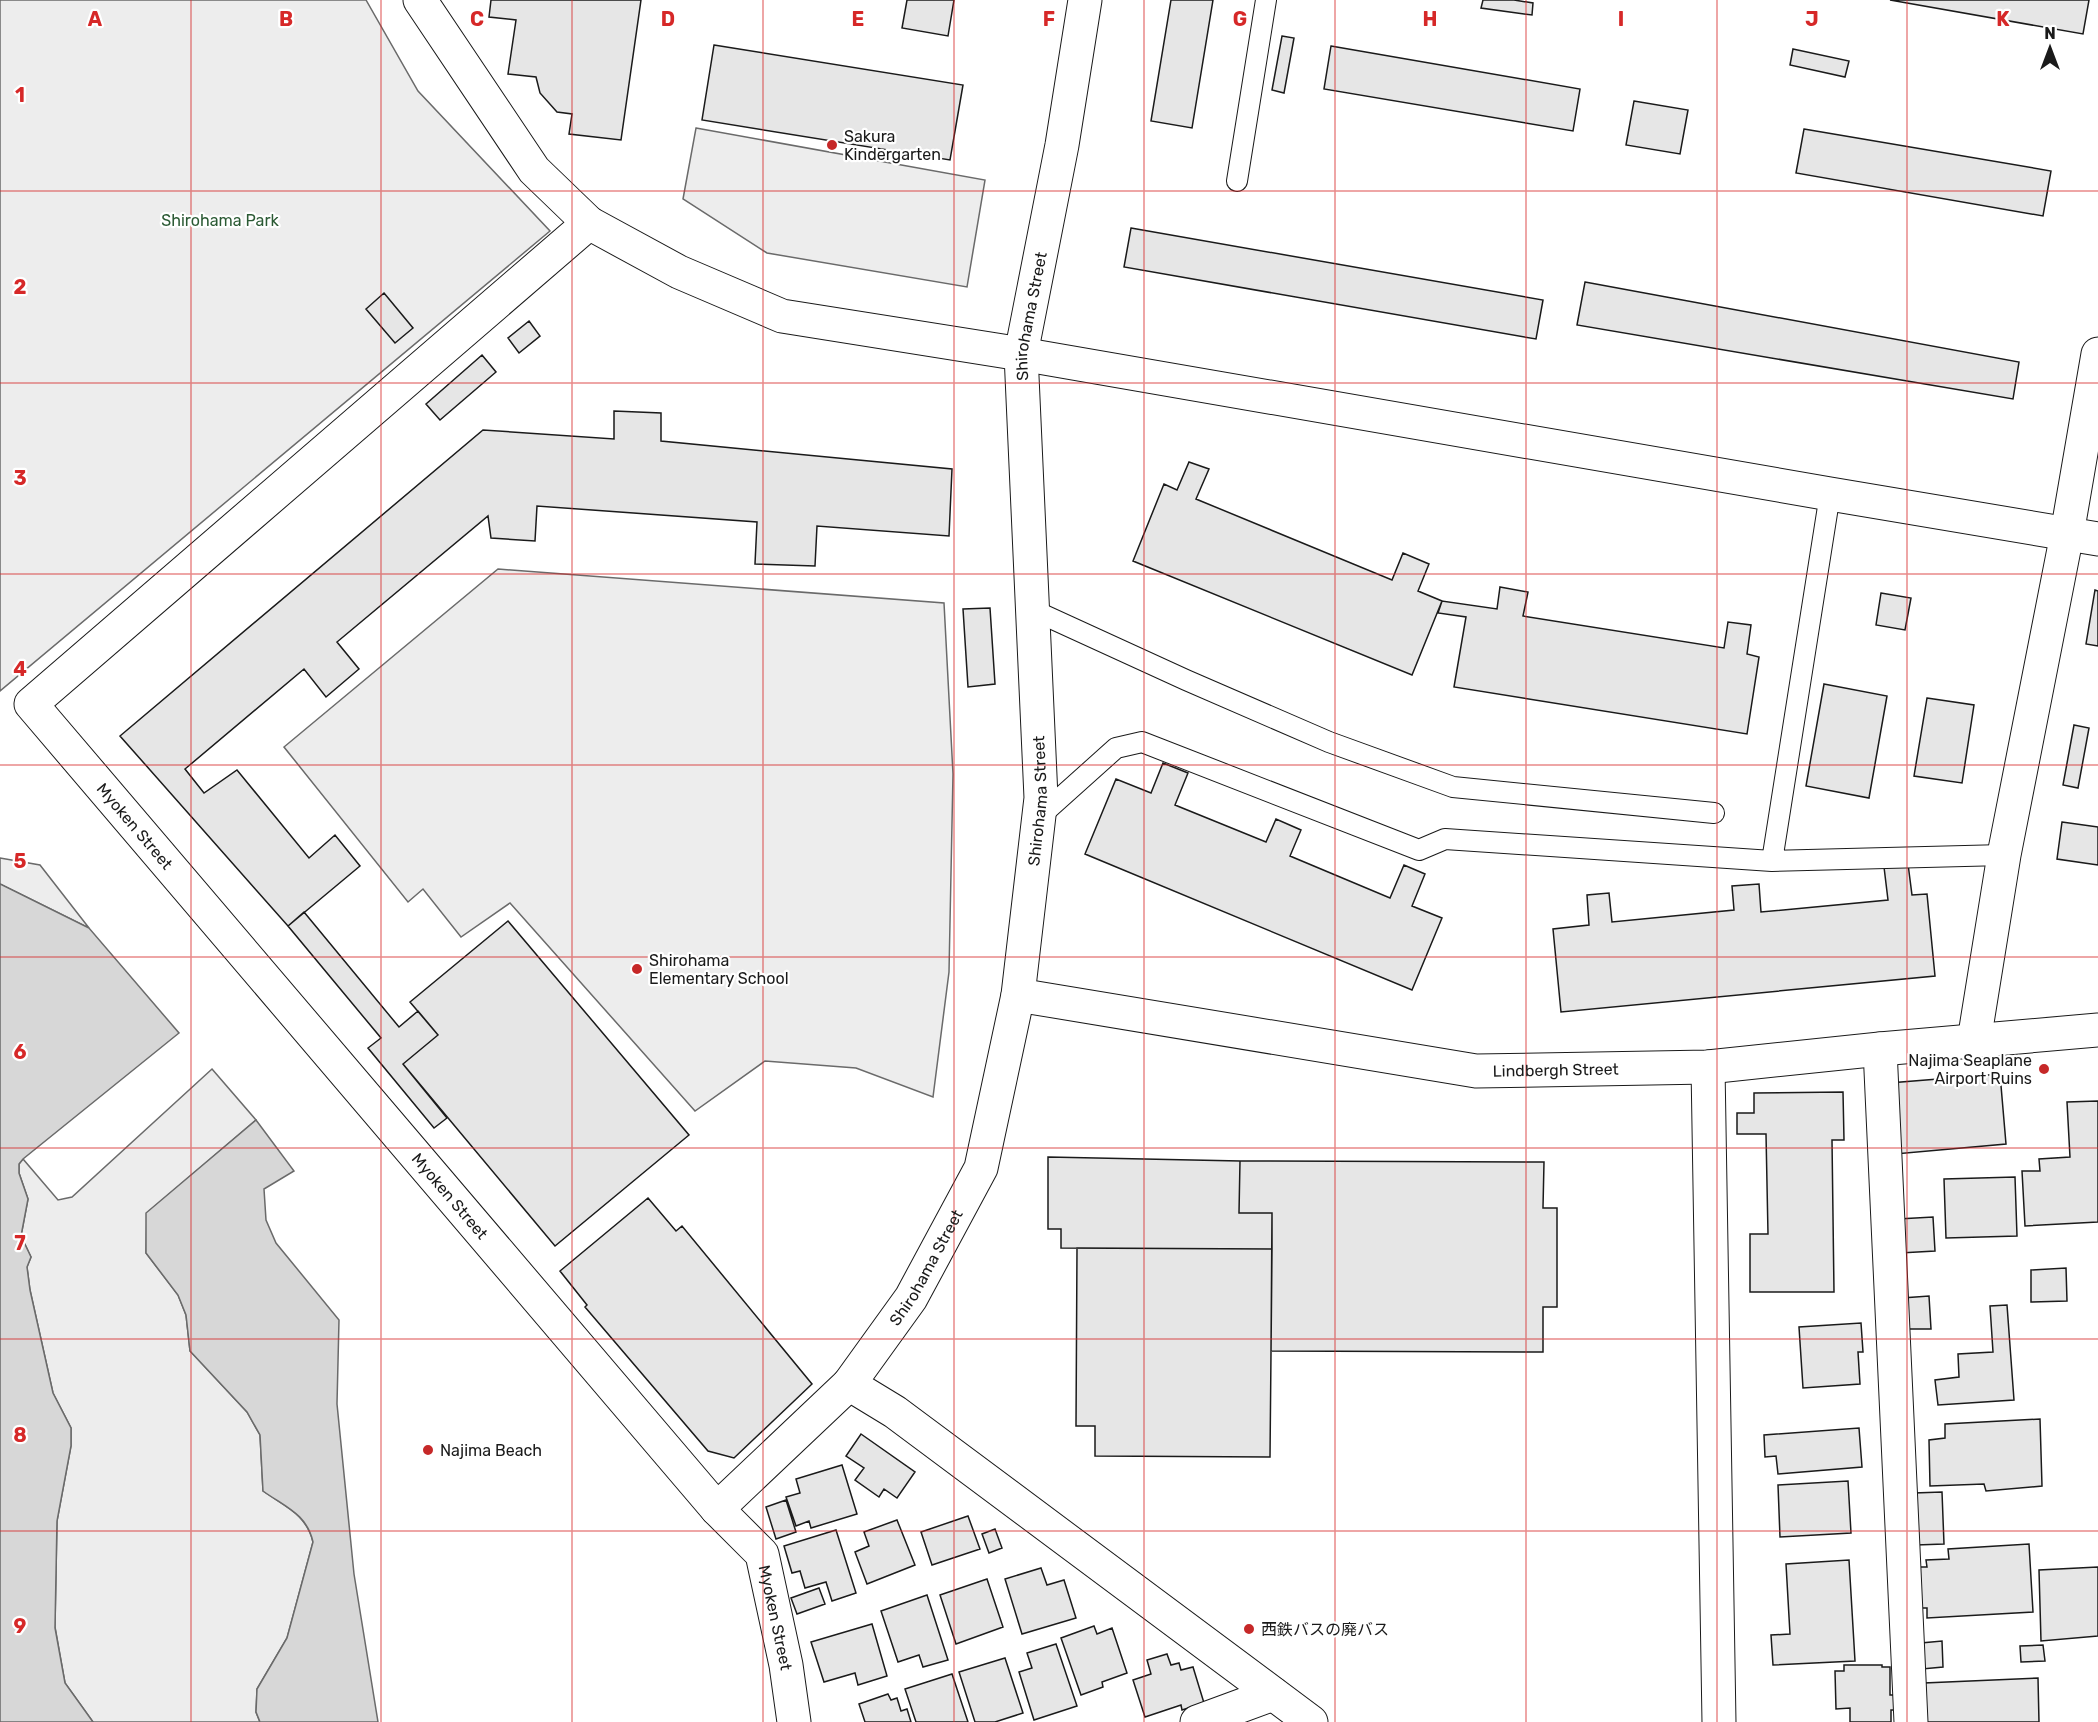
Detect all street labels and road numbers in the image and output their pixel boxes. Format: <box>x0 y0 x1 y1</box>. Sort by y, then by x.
street label: Shirohama Street <box>1012 250 1051 381</box>
street label: Shirohama Street <box>1024 735 1051 867</box>
street label: Myoken Street <box>93 779 177 873</box>
street label: Lindbergh Street <box>1493 1060 1619 1081</box>
street label: Myoken Street <box>408 1149 492 1243</box>
street label: Shirohama Street <box>885 1206 967 1329</box>
street label: Myoken Street <box>755 1563 796 1671</box>

